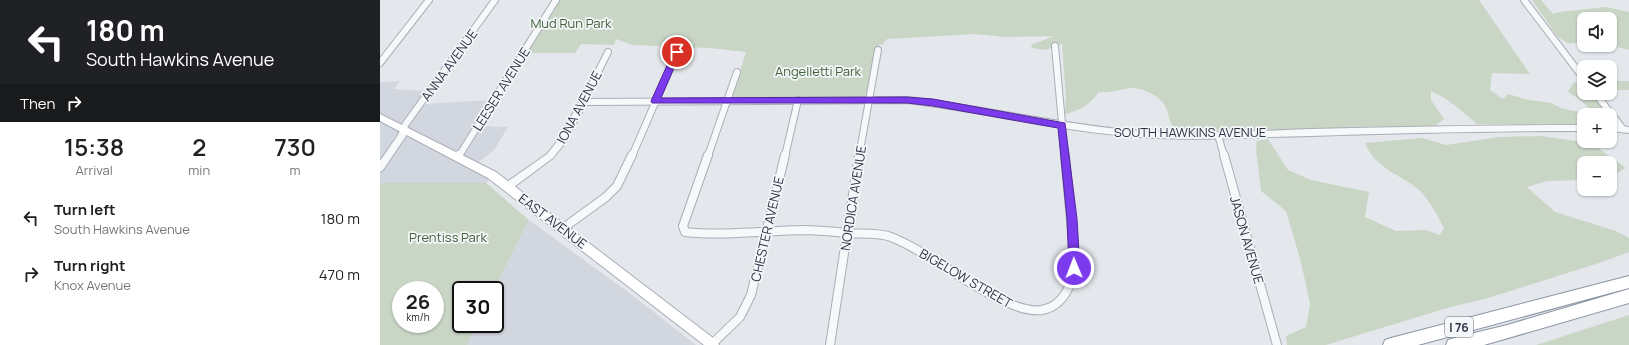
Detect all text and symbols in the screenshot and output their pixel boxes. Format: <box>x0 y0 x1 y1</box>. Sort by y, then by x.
text: 180 m <box>86 11 165 49</box>
map controls <box>1577 12 1617 196</box>
button: sound <box>1577 12 1617 52</box>
park label: Mud Run Park <box>530 14 612 32</box>
icon: left <box>20 16 72 68</box>
street label: ANNA AVENUE <box>417 25 481 105</box>
pin <box>660 35 694 69</box>
icon: arrive <box>666 41 688 63</box>
street label: LEESER AVENUE <box>468 44 534 134</box>
text: South Hawkins Avenue <box>86 47 274 71</box>
button: layers <box>1577 60 1617 100</box>
park label: Angelletti Park <box>775 62 862 80</box>
street label: IONA AVENUE <box>552 67 606 147</box>
icon: right <box>63 92 85 114</box>
text: Then <box>20 93 55 114</box>
button: + <box>1577 108 1617 148</box>
street label: SOUTH HAWKINS AVENUE <box>1114 123 1266 141</box>
text: 15:38 <box>64 130 124 163</box>
text: 2 <box>192 130 206 163</box>
text: 730 <box>274 130 316 163</box>
street label: NORDICA AVENUE <box>836 144 870 252</box>
button: − <box>1577 156 1617 196</box>
text: Arrival <box>76 161 113 179</box>
text: min <box>188 161 210 179</box>
text: m <box>290 161 301 179</box>
street label: CHESTER AVENUE <box>746 175 788 283</box>
street label: EAST AVENUE <box>515 189 591 253</box>
street label: JASON AVENUE <box>1226 194 1268 286</box>
text: Turn left <box>54 199 116 220</box>
icon: left <box>20 207 42 229</box>
text: 180 m <box>321 208 360 229</box>
text: South Hawkins Avenue <box>54 220 190 238</box>
park label: Prentiss Park <box>409 228 488 246</box>
street label: BIGELOW STREET <box>916 244 1016 312</box>
position arrow <box>1053 247 1095 289</box>
text: Turn right <box>54 255 125 276</box>
icon: right <box>20 263 42 285</box>
text: 470 m <box>319 264 360 285</box>
text: Knox Avenue <box>54 276 131 294</box>
speed limit sign: 30 <box>452 281 504 333</box>
text: 26 <box>406 288 430 315</box>
text: km/h <box>406 310 430 324</box>
road number: I 76 <box>1445 317 1473 337</box>

